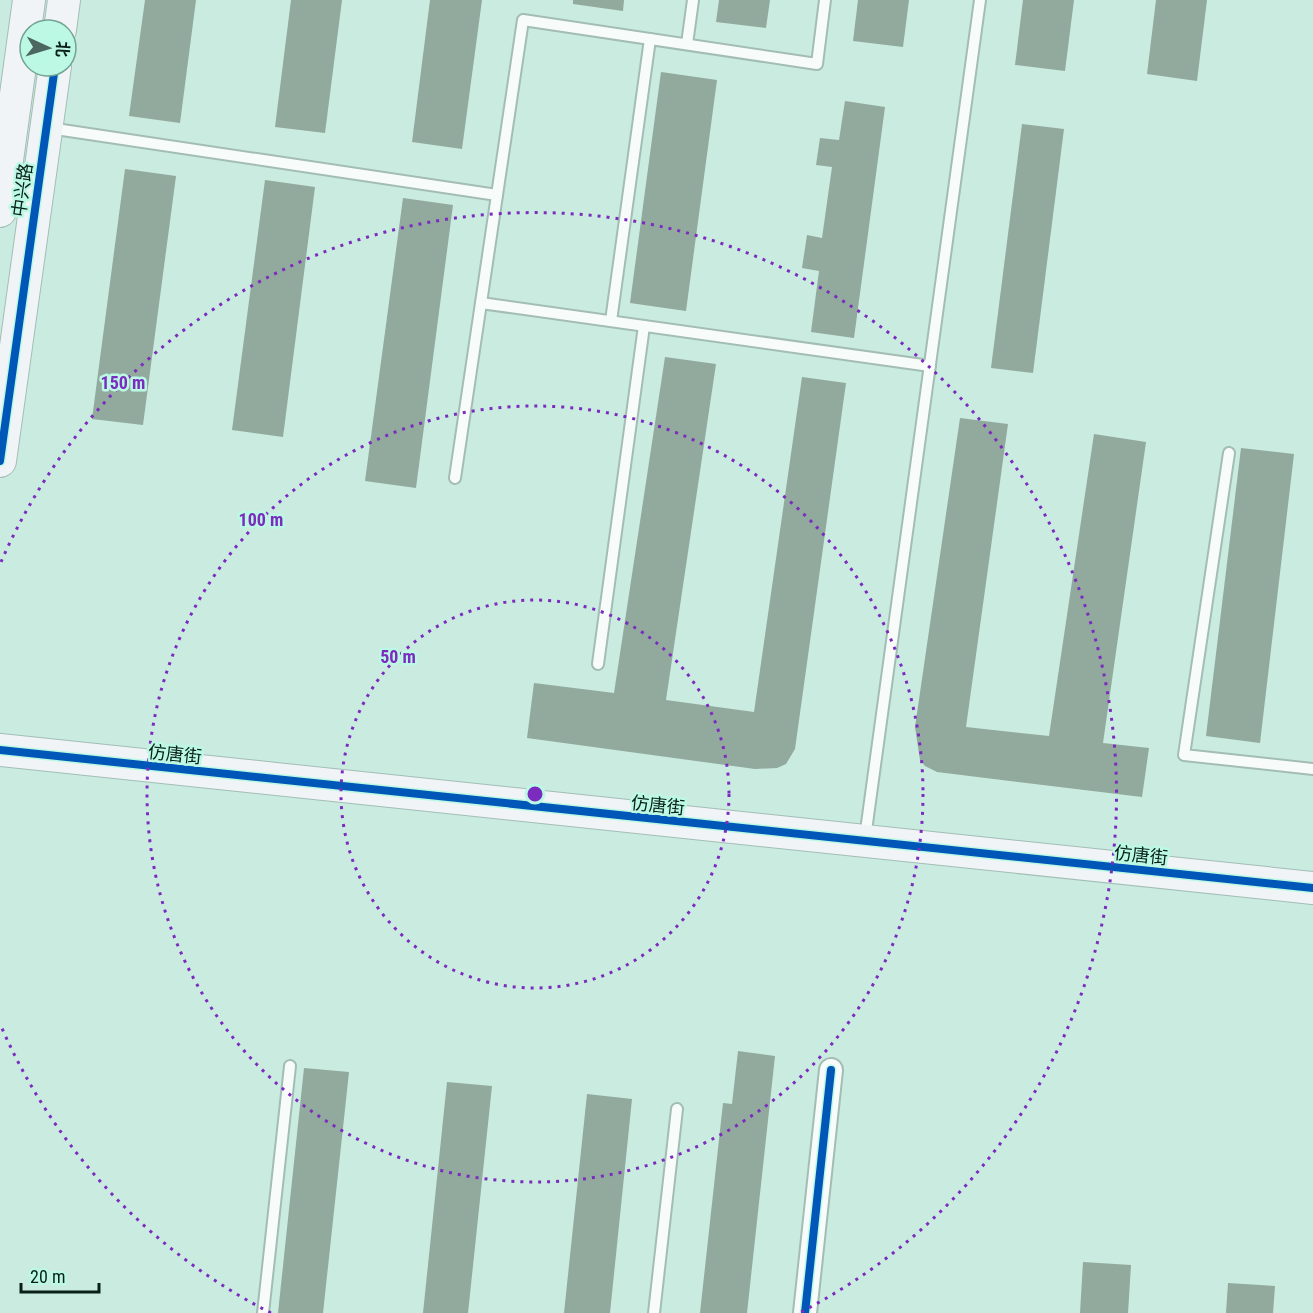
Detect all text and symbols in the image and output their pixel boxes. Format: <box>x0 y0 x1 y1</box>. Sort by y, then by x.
north arrow <box>18 18 78 78</box>
text: 北 <box>52 40 73 58</box>
street label: 中兴路 <box>8 162 36 218</box>
text: 150 m <box>101 372 145 393</box>
text: 100 m <box>239 509 283 530</box>
text: 50 m <box>380 646 416 667</box>
street label: 仿唐街 <box>147 741 203 767</box>
centre of rings <box>525 784 545 804</box>
street label: 仿唐街 <box>630 792 686 818</box>
street label: 仿唐街 <box>1113 842 1169 868</box>
scale bar <box>21 1256 99 1294</box>
text: 20 m <box>30 1266 65 1287</box>

